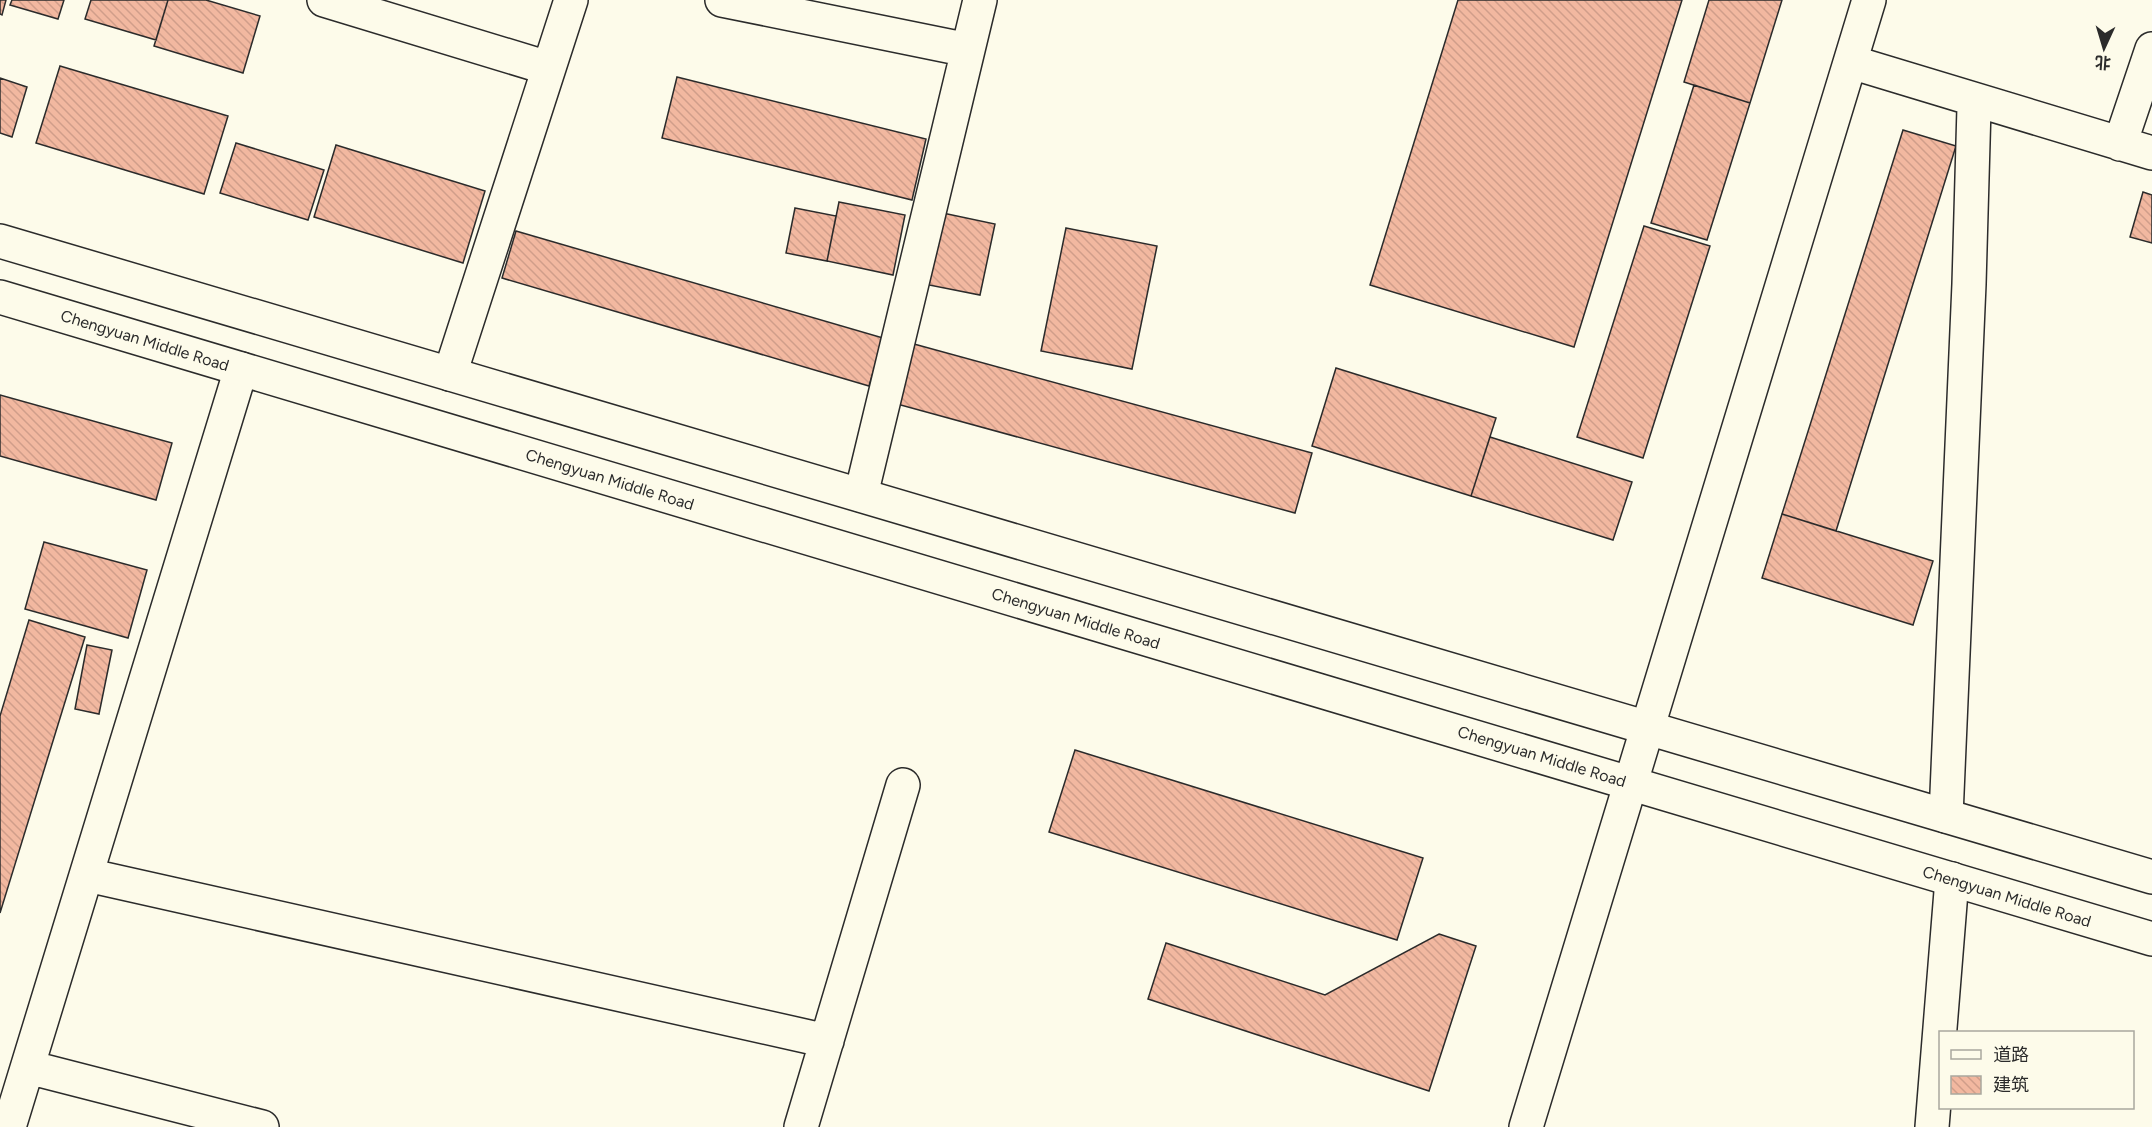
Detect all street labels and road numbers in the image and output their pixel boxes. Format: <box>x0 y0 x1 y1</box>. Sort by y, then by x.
street label: Chengyuan Middle Road <box>58 306 231 375</box>
street label: Chengyuan Middle Road <box>523 445 696 514</box>
street label: Chengyuan Middle Road <box>989 584 1162 653</box>
street label: Chengyuan Middle Road <box>1455 722 1628 791</box>
street label: Chengyuan Middle Road <box>1920 862 2093 931</box>

